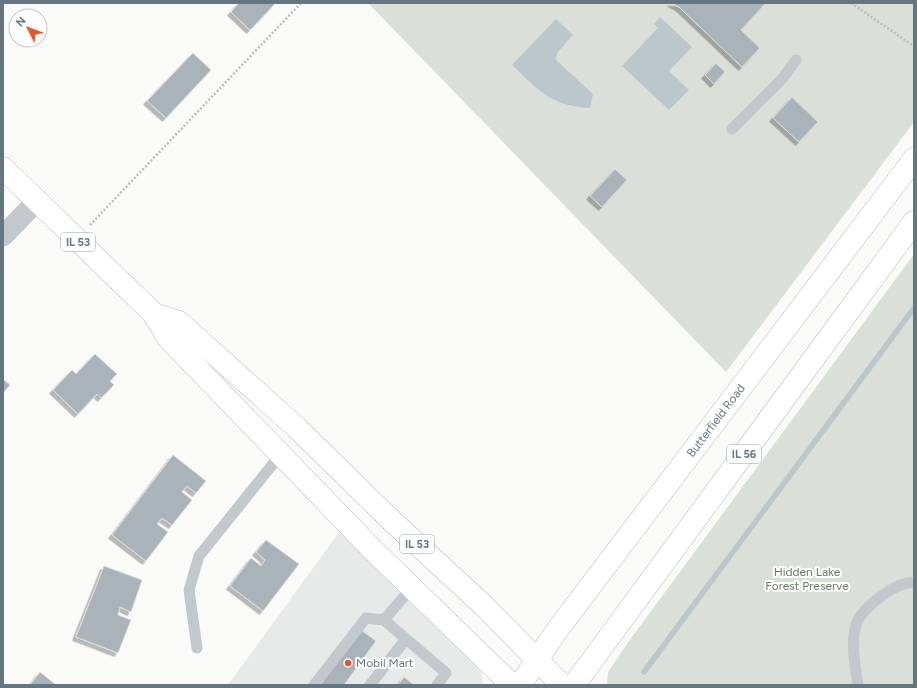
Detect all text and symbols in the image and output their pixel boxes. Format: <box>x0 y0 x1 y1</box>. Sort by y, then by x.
north arrow <box>8 8 48 48</box>
text: N <box>13 14 29 29</box>
road number: IL 53 <box>61 233 95 251</box>
street label: Butterfield Road <box>684 381 748 460</box>
road number: IL 56 <box>727 445 761 463</box>
road number: IL 53 <box>400 535 434 553</box>
park label: Hidden Lake Forest Preserve <box>765 565 849 593</box>
place label: Mobil Mart <box>356 656 414 670</box>
marker: Mobil Mart <box>343 658 353 668</box>

